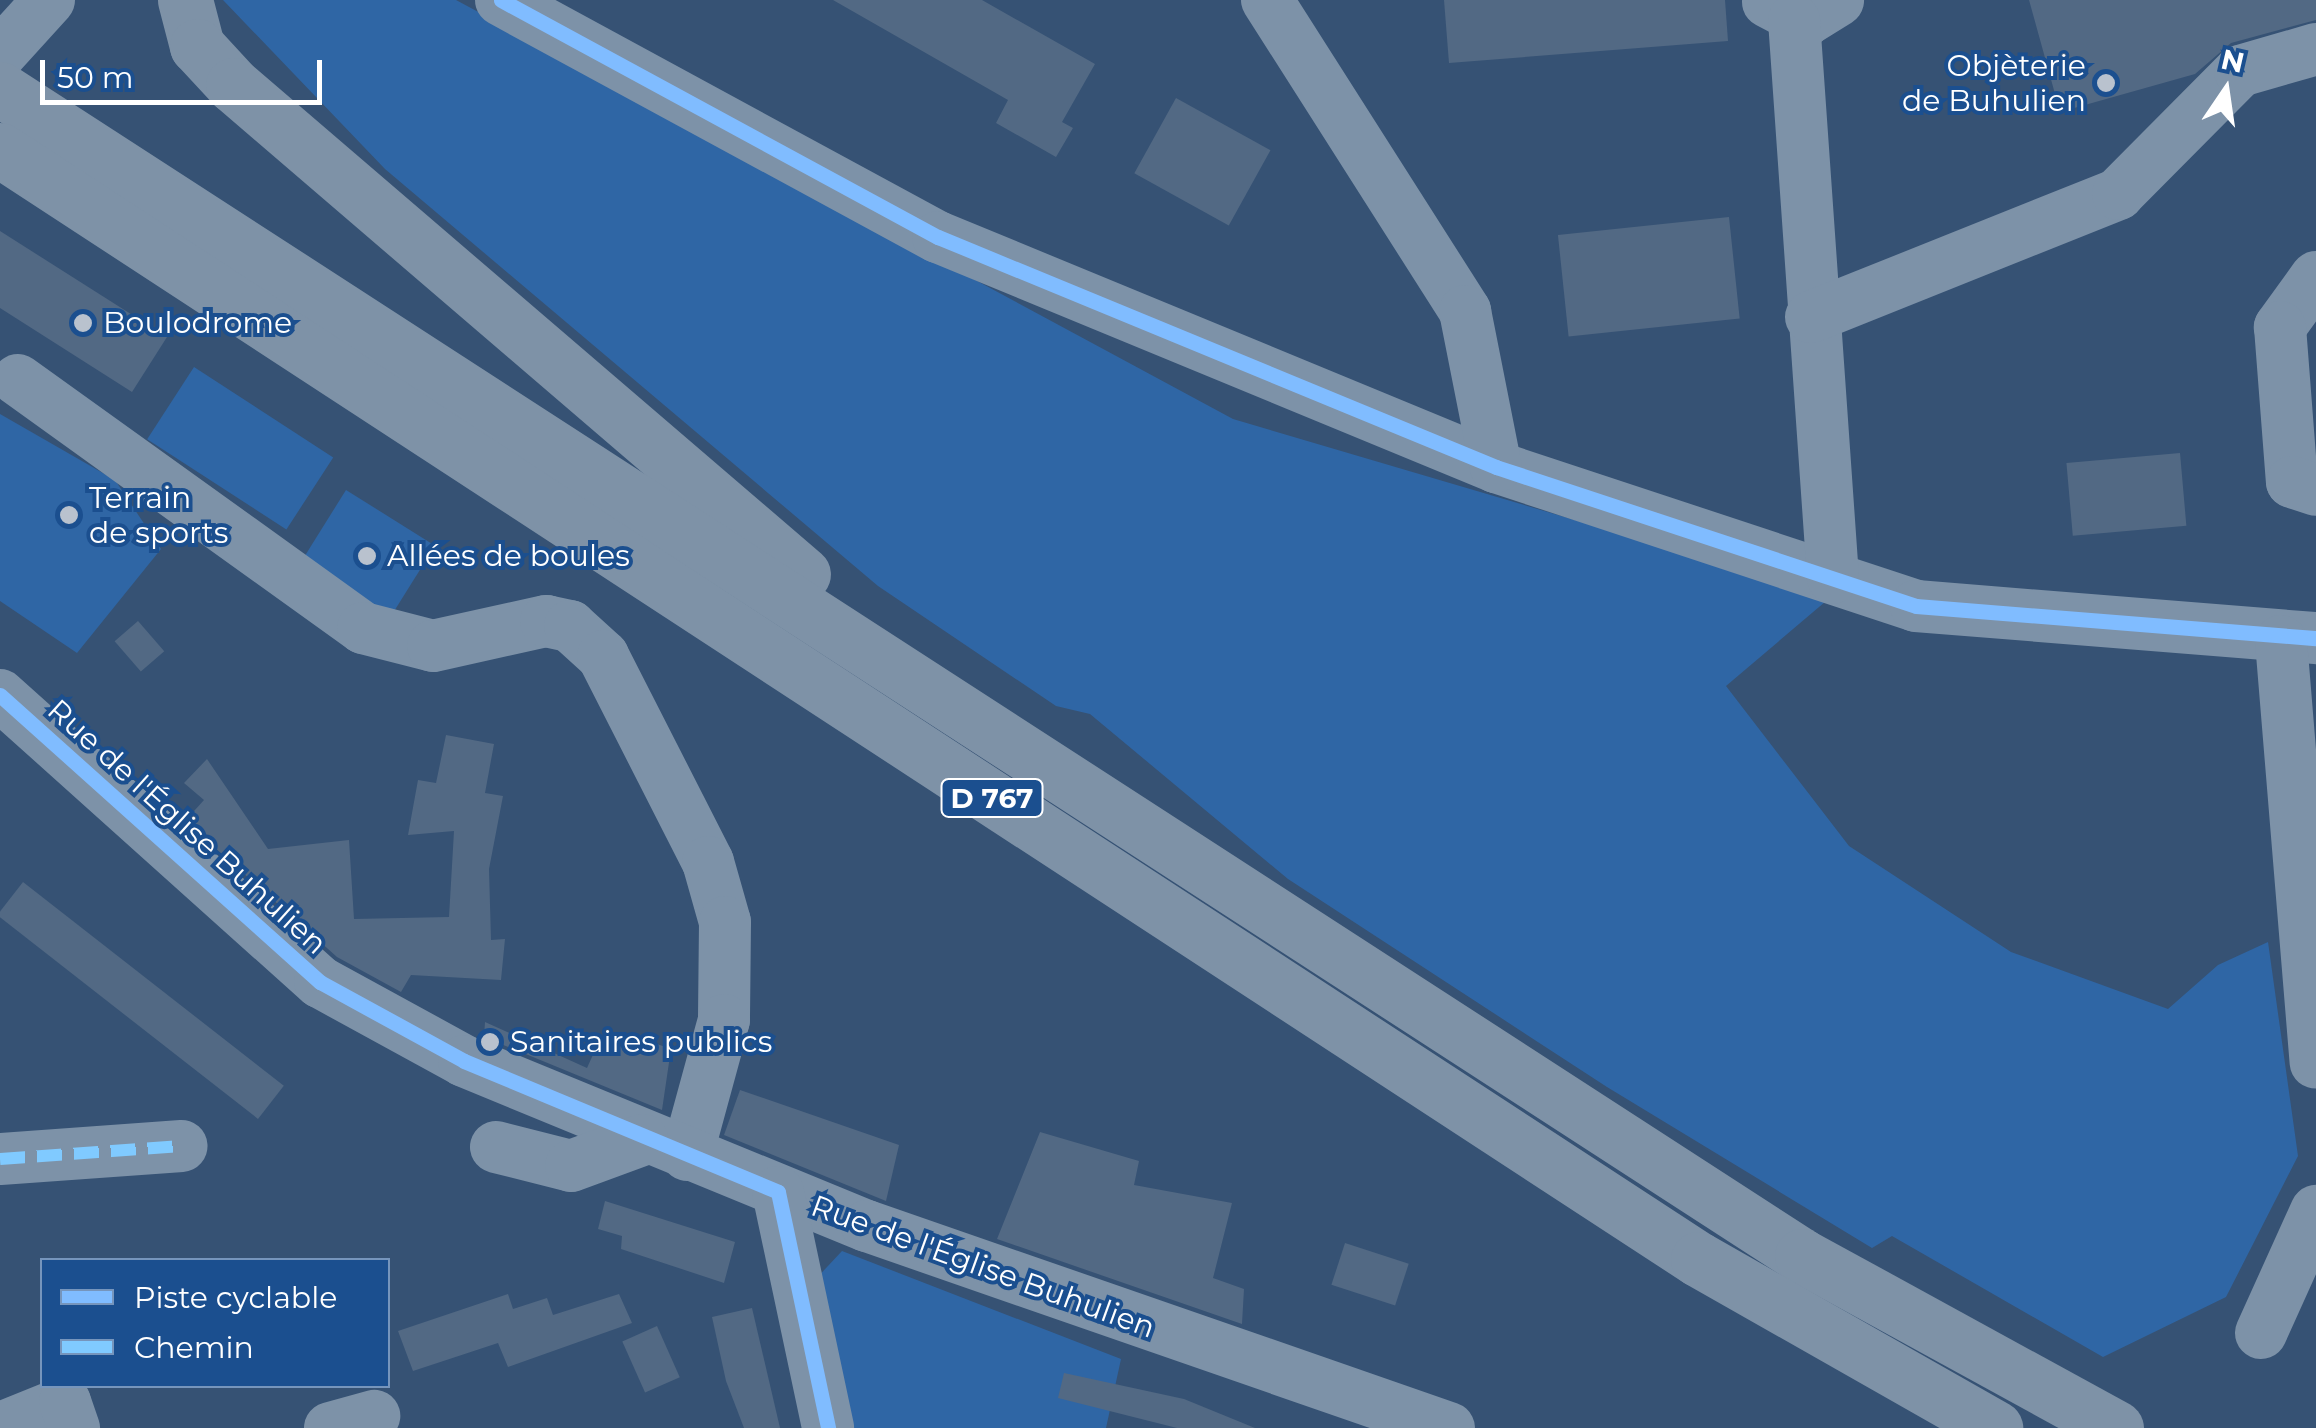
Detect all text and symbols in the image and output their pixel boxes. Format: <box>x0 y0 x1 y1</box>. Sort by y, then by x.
scale bar <box>45 40 328 102</box>
north arrow <box>2176 40 2276 140</box>
text: N <box>2218 42 2248 80</box>
place label: Objèterie de Buhulien <box>1902 48 2086 118</box>
text: 50 m <box>57 59 134 96</box>
marker: Objèterie de Buhulien <box>2095 72 2117 94</box>
place label: Boulodrome <box>103 305 292 341</box>
marker: Boulodrome <box>72 312 94 334</box>
place label: Terrain de sports <box>89 480 228 550</box>
marker: Terrain de sports <box>58 504 80 526</box>
place label: Allées de boules <box>387 538 630 574</box>
marker: Allées de boules <box>356 545 378 567</box>
street label: Rue de l'Église Buhulien <box>40 692 334 962</box>
road number: D 767 <box>940 775 1044 821</box>
place label: Sanitaires publics <box>510 1024 772 1060</box>
marker: Sanitaires publics <box>479 1031 501 1053</box>
street label: Rue de l'Église Buhulien <box>806 1188 1160 1346</box>
legend <box>40 1258 390 1388</box>
text: Piste cyclable <box>134 1279 337 1316</box>
text: Chemin <box>134 1329 254 1366</box>

